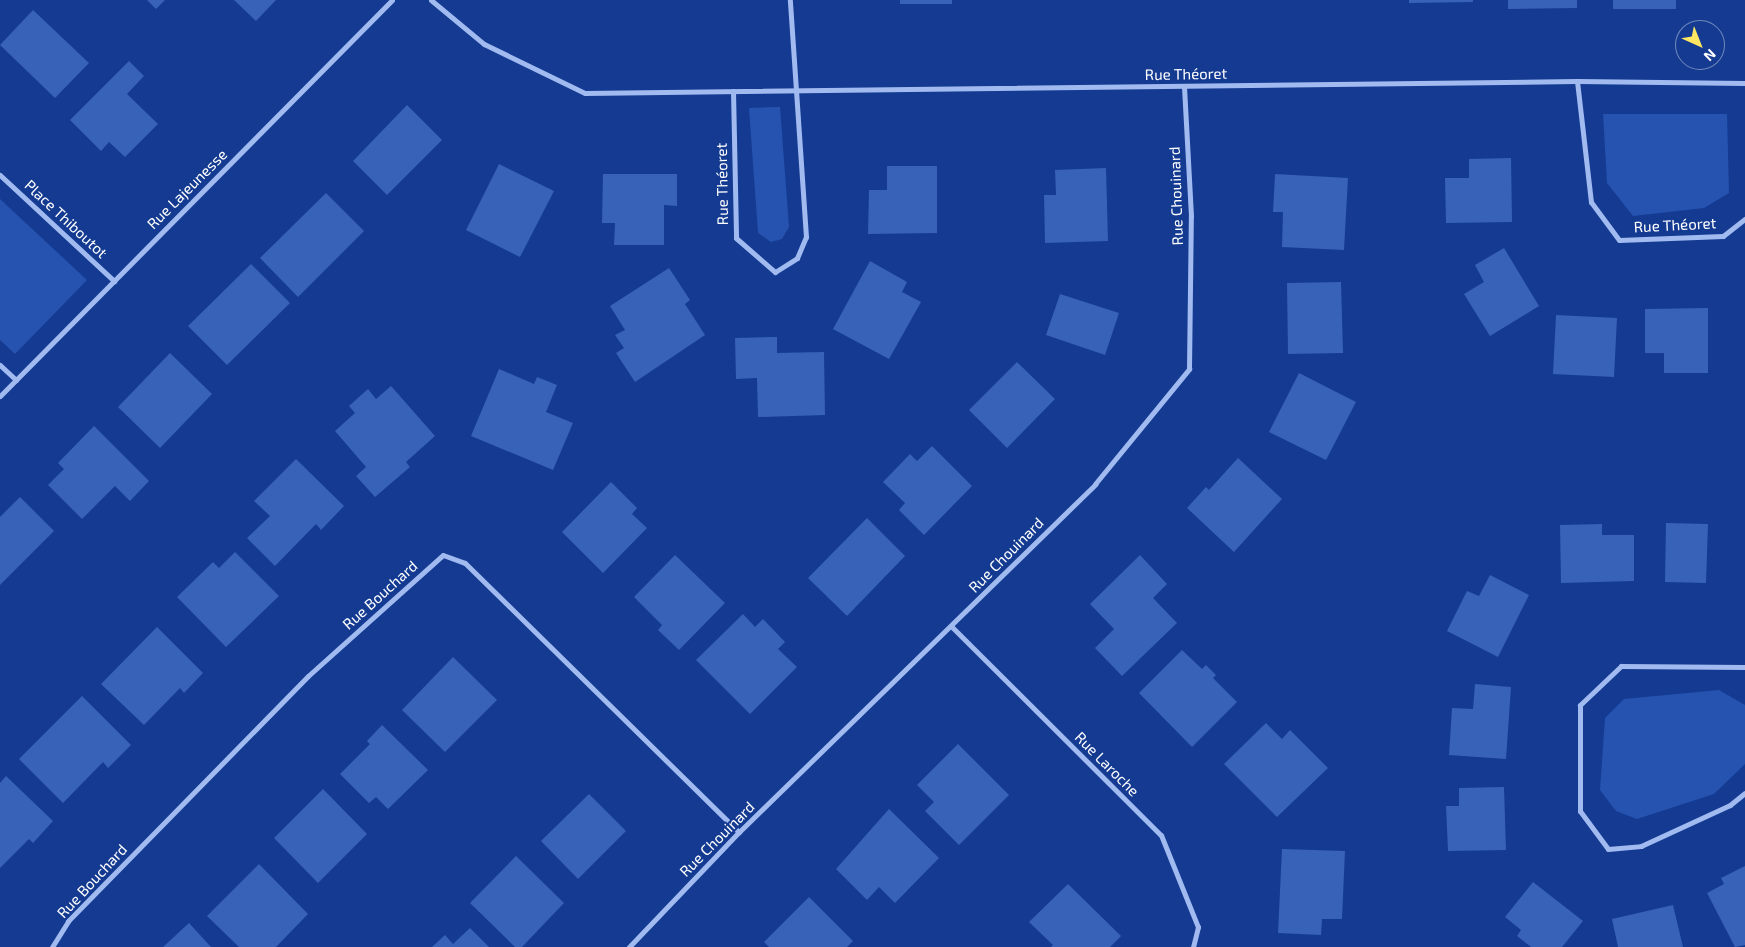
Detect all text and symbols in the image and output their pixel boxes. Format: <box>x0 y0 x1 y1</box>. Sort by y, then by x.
north arrow <box>1675 20 1725 70</box>
text: N <box>1701 46 1720 65</box>
street label: Rue Théoret <box>1144 64 1228 84</box>
street label: Rue Théoret <box>712 142 732 226</box>
street label: Rue Lajeunesse <box>143 145 231 233</box>
street label: Rue Chouinard <box>1165 146 1187 246</box>
street label: Place Thiboutot <box>21 176 111 262</box>
street label: Rue Théoret <box>1633 214 1717 236</box>
street label: Rue Chouinard <box>965 514 1047 596</box>
street label: Rue Bouchard <box>339 557 421 633</box>
street label: Rue Laroche <box>1071 728 1143 800</box>
street label: Rue Chouinard <box>676 798 758 880</box>
street label: Rue Bouchard <box>53 840 131 922</box>

